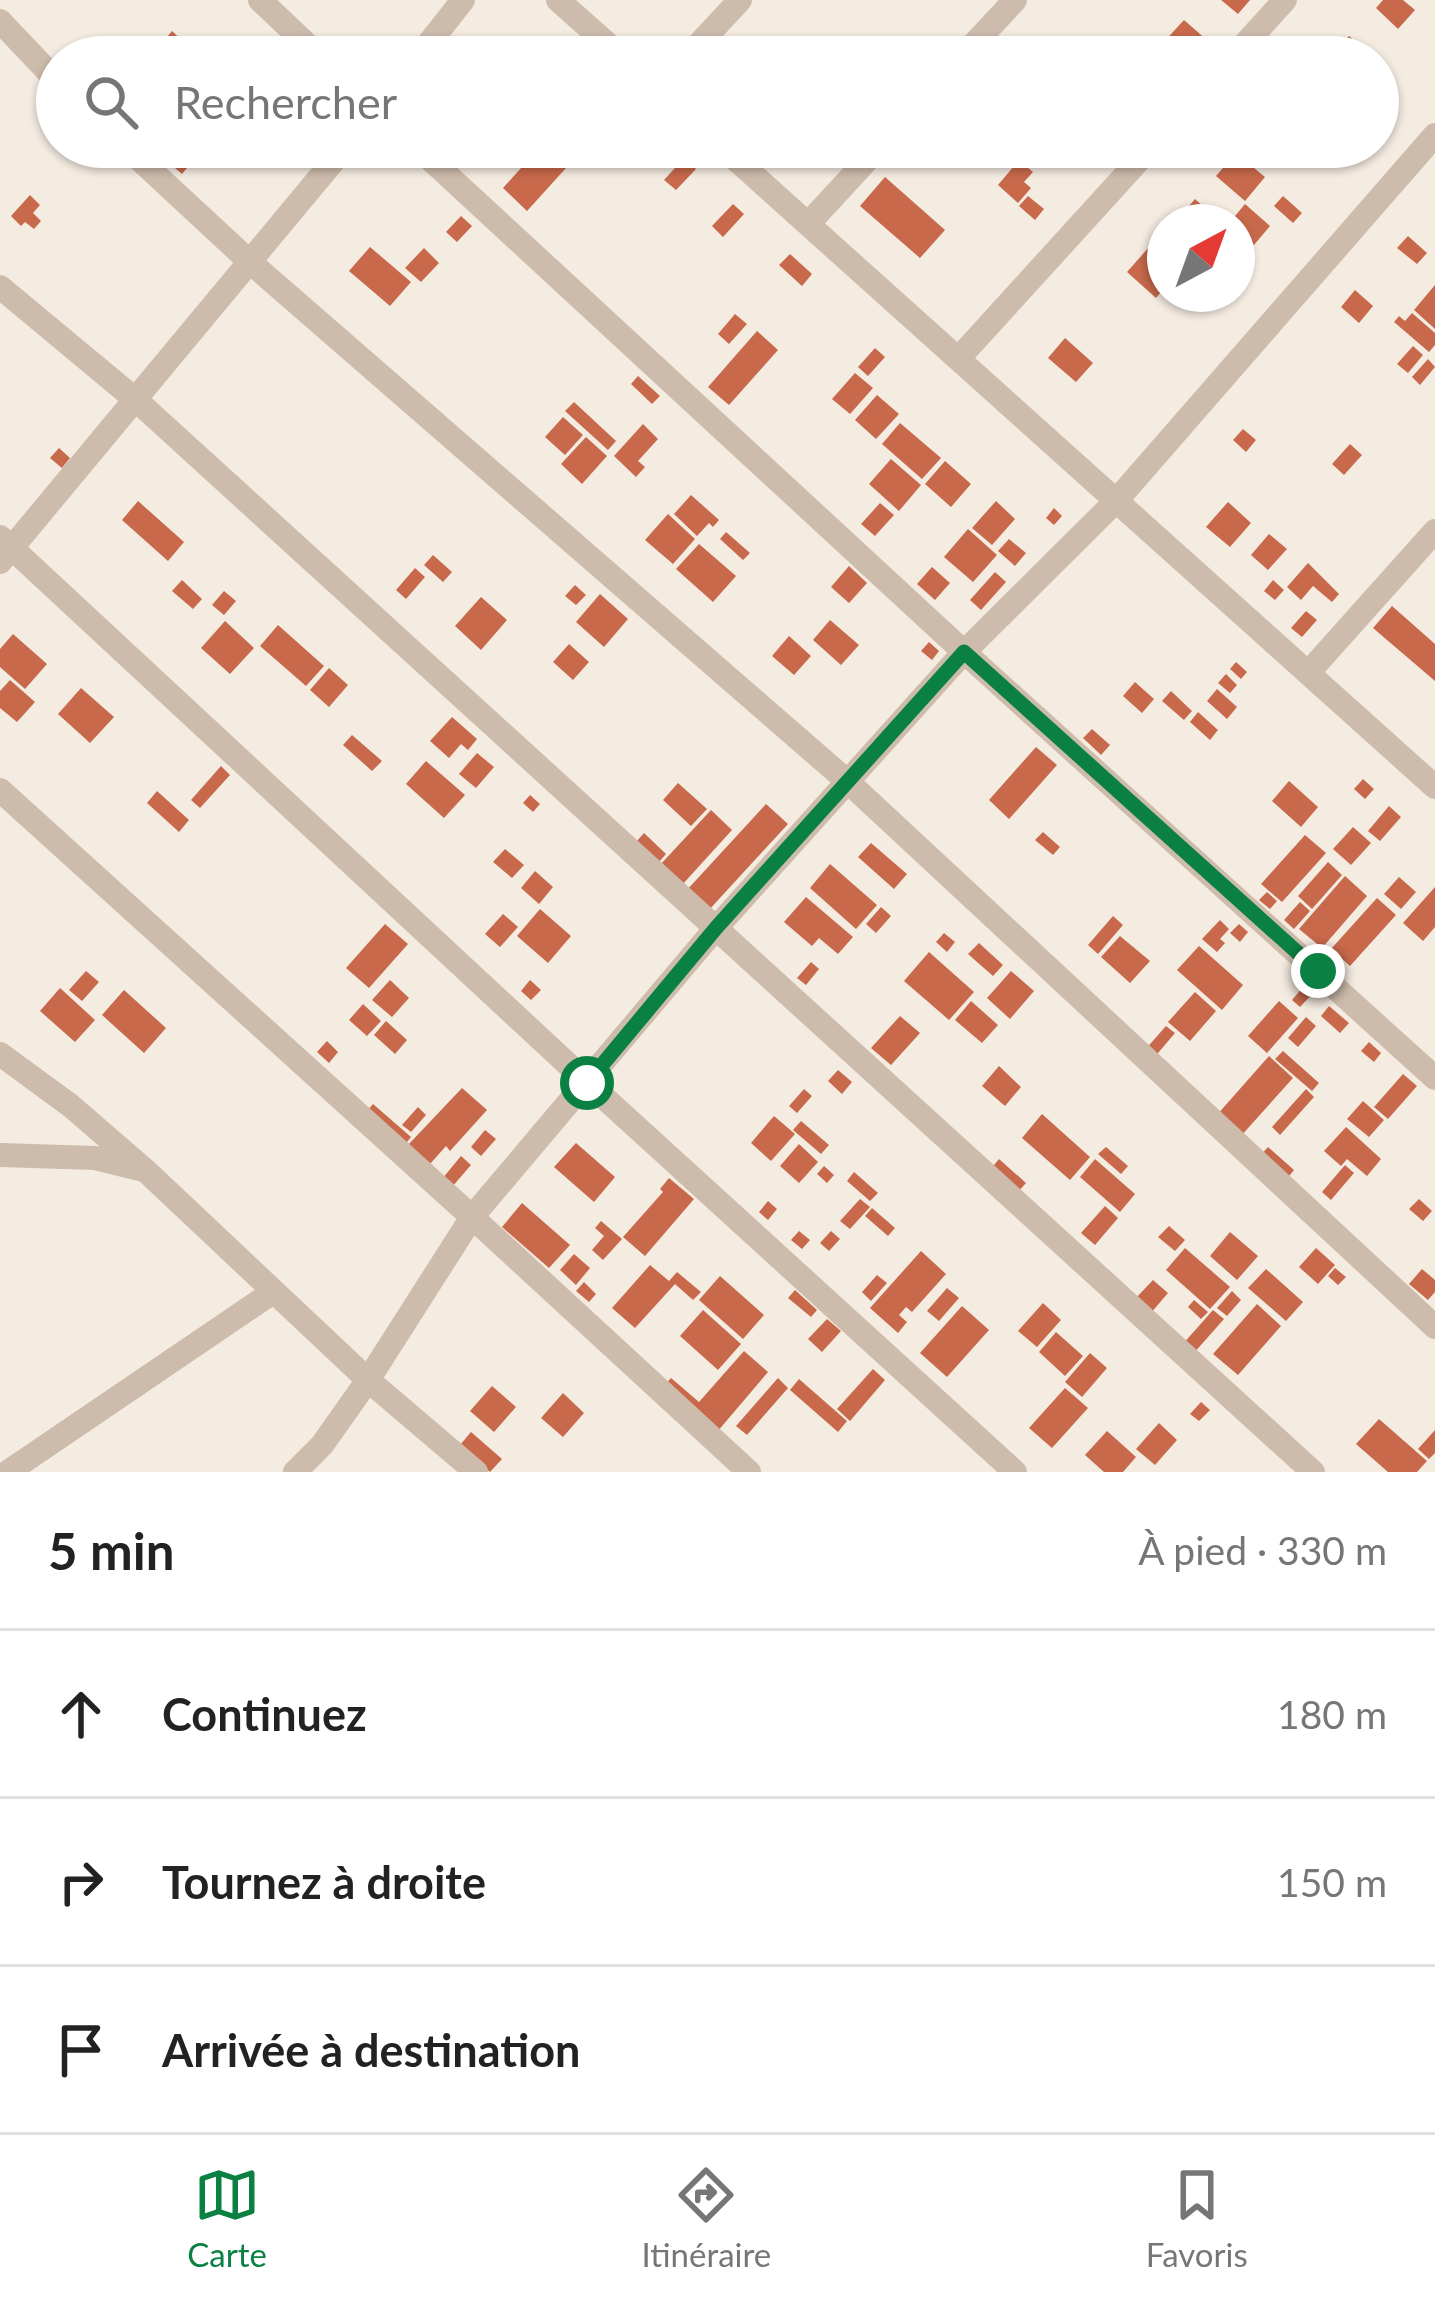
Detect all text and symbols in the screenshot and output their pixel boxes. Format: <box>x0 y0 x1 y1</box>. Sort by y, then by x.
search box <box>36 36 1399 168</box>
icon: search <box>78 69 144 135</box>
text: Rechercher <box>174 75 397 129</box>
north arrow <box>1147 204 1255 312</box>
route end <box>1291 944 1345 998</box>
route start <box>560 1056 614 1110</box>
text: 5 min <box>48 1520 174 1581</box>
text: À pied · 330 m <box>1138 1527 1387 1573</box>
icon: ahead <box>48 1681 114 1747</box>
text: Continuez <box>162 1687 367 1741</box>
text: 180 m <box>1277 1691 1387 1737</box>
icon: right <box>48 1849 114 1915</box>
text: Tournez à droite <box>162 1855 486 1909</box>
text: 150 m <box>1277 1859 1387 1905</box>
icon: arrive <box>48 2017 114 2083</box>
text: Arrivée à destination <box>162 2023 580 2077</box>
tab: Carte <box>187 2162 267 2274</box>
tab: Itinéraire <box>641 2162 771 2274</box>
tab: Favoris <box>1146 2162 1248 2274</box>

